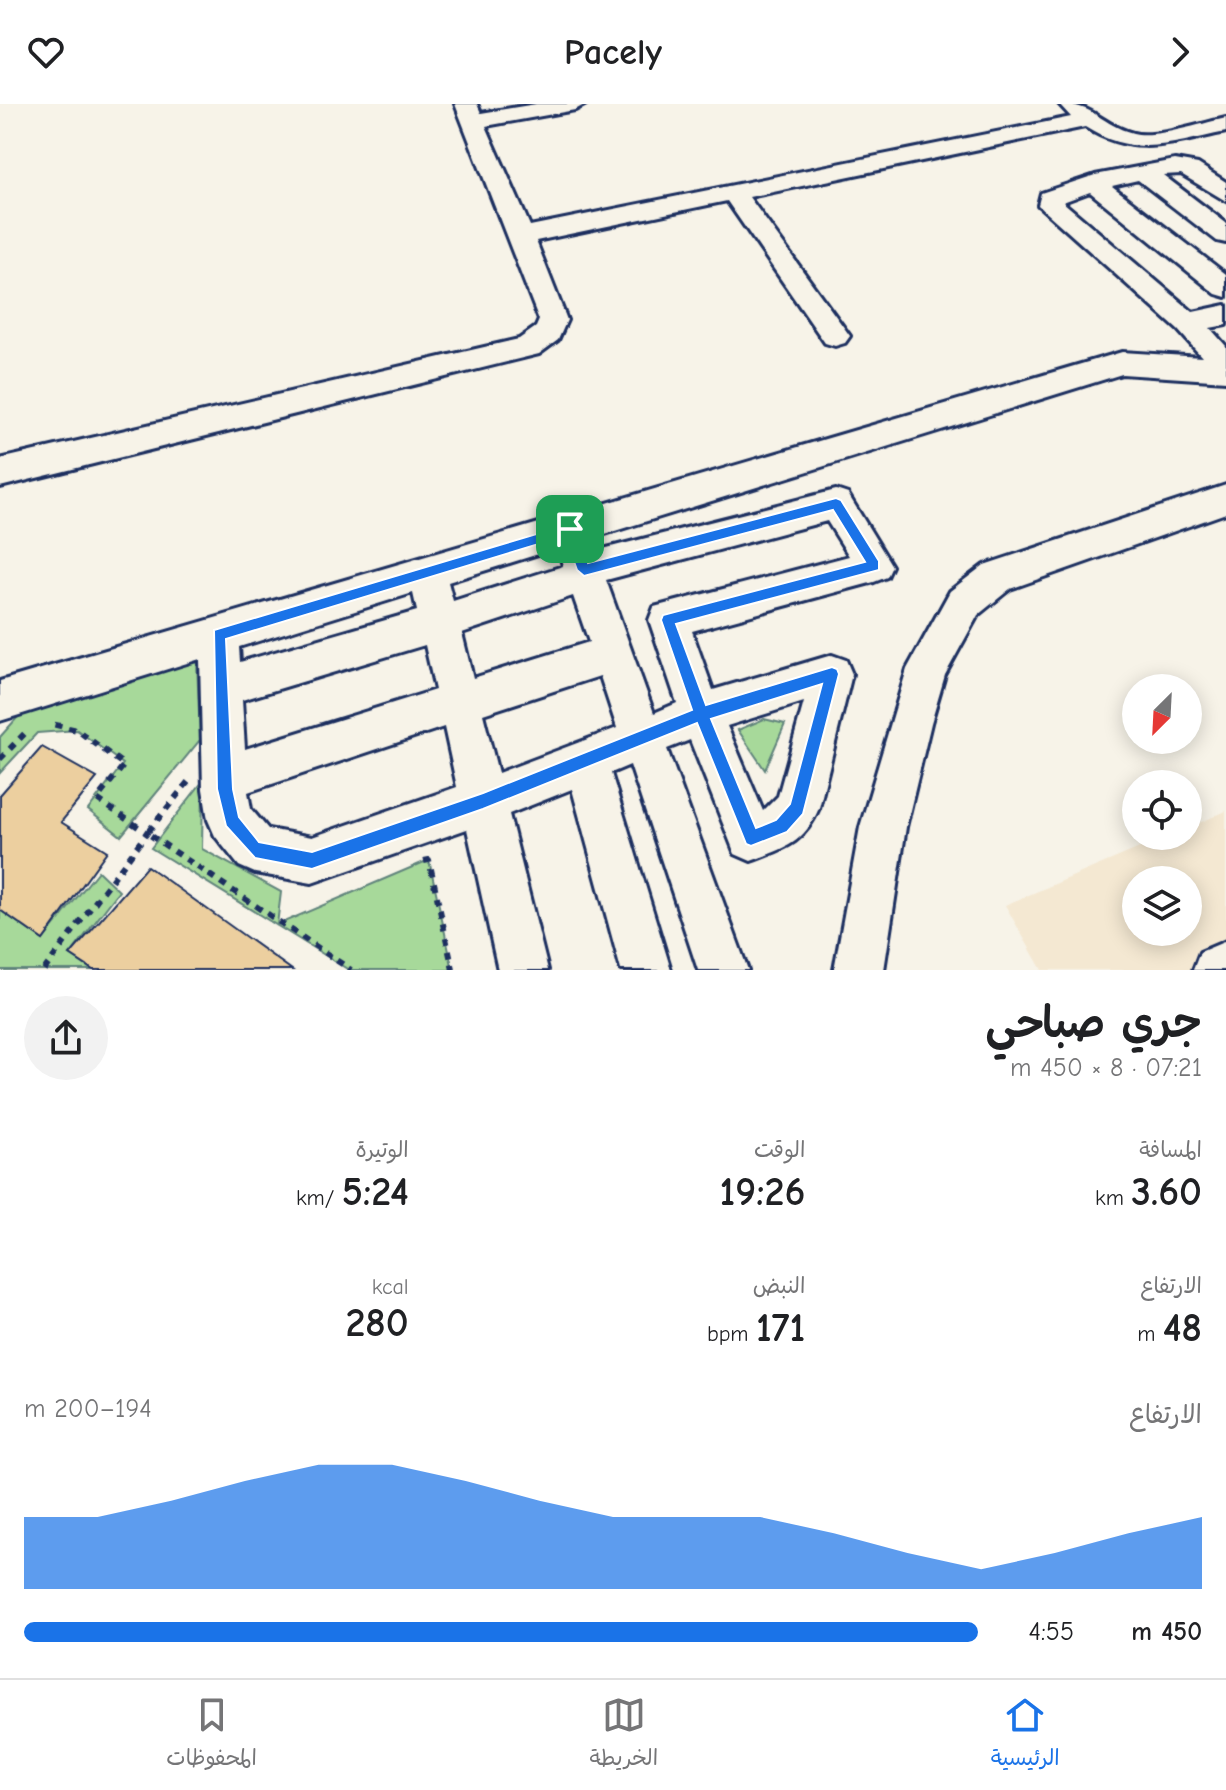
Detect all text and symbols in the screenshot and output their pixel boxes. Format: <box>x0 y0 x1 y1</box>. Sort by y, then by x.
icon: heart <box>24 30 68 74</box>
icon: forward <box>1158 30 1202 74</box>
text: Pacely <box>564 32 662 73</box>
pin <box>536 495 604 563</box>
icon: arrive <box>548 507 592 551</box>
north arrow <box>1122 674 1202 754</box>
map controls <box>1122 674 1202 946</box>
button: locate <box>1122 770 1202 850</box>
button: layers <box>1122 866 1202 946</box>
button: share <box>24 996 108 1080</box>
text: جري صباحي <box>985 997 1202 1048</box>
text: 07:21 · 8 × 450 m <box>1010 1053 1202 1083</box>
text: الوتيرة <box>356 1137 409 1163</box>
text: الوقت <box>754 1137 805 1163</box>
text: المسافة <box>1139 1137 1202 1163</box>
text: 5:24 <box>342 1169 409 1215</box>
text: 19:26 <box>720 1169 805 1215</box>
text: 3.60 <box>1131 1169 1202 1215</box>
text: /km <box>296 1185 342 1211</box>
text: km <box>1095 1185 1131 1211</box>
text: النبض <box>753 1273 805 1299</box>
text: الارتفاع <box>1140 1273 1202 1299</box>
text: kcal <box>372 1274 409 1300</box>
text: 280 <box>345 1300 409 1346</box>
text: 171 <box>756 1305 805 1351</box>
text: 48 <box>1163 1305 1202 1351</box>
text: bpm <box>707 1321 756 1347</box>
text: m <box>1137 1321 1163 1347</box>
text: 194–200 m <box>24 1394 152 1424</box>
text: الارتفاع <box>1129 1400 1202 1430</box>
text: 4:55 <box>1029 1617 1074 1647</box>
text: 450 m <box>1131 1617 1202 1647</box>
tab: المحفوظات <box>166 1693 257 1777</box>
tab: الخريطة <box>589 1693 658 1777</box>
tab: الرئيسية <box>991 1693 1060 1777</box>

